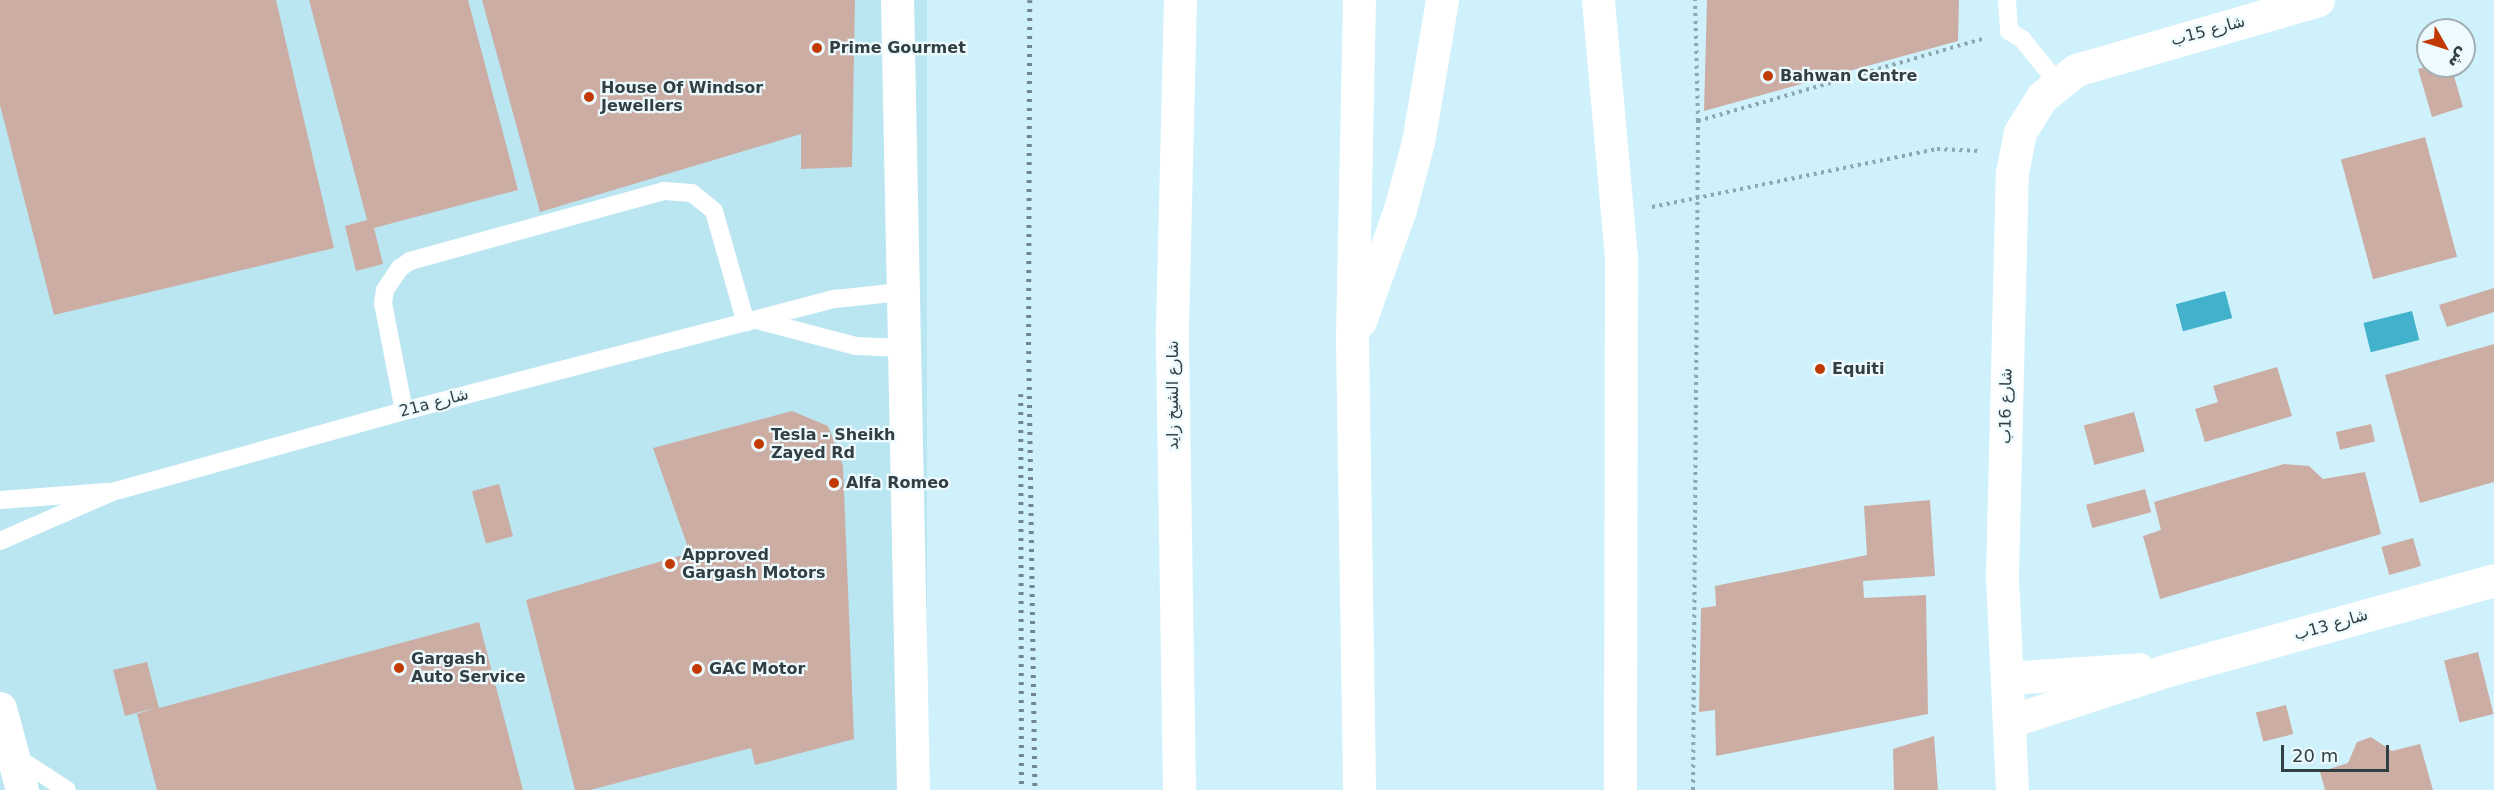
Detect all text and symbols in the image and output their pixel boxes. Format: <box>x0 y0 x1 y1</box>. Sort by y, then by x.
street label: شارع 15ب <box>2169 12 2247 50</box>
north arrow <box>2416 18 2476 78</box>
place label: Prime Gourmet <box>829 38 966 58</box>
marker: Prime Gourmet <box>810 41 824 55</box>
text: ش <box>2444 44 2473 73</box>
place label: Bahwan Centre <box>1780 66 1917 86</box>
marker: Bahwan Centre <box>1761 69 1775 83</box>
place label: House Of Windsor Jewellers <box>601 78 763 116</box>
marker: House Of Windsor Jewellers <box>582 90 596 104</box>
street label: شارع الشيخ زايد <box>1163 340 1183 450</box>
place label: Equiti <box>1832 359 1884 379</box>
marker: Equiti <box>1813 362 1827 376</box>
street label: شارع 16ب <box>1996 368 2016 444</box>
street label: 21a شارع <box>397 385 471 421</box>
place label: Tesla - Sheikh Zayed Rd <box>771 425 896 463</box>
marker: Tesla - Sheikh Zayed Rd <box>752 437 766 451</box>
place label: Alfa Romeo <box>846 473 949 493</box>
marker: Alfa Romeo <box>827 476 841 490</box>
place label: Approved Gargash Motors <box>682 545 826 583</box>
marker: Approved Gargash Motors <box>663 557 677 571</box>
street label: شارع 13ب <box>2292 605 2370 645</box>
place label: Gargash Auto Service <box>411 649 526 687</box>
place label: GAC Motor <box>709 659 805 679</box>
marker: Gargash Auto Service <box>392 661 406 675</box>
marker: GAC Motor <box>690 662 704 676</box>
scale bar <box>2284 733 2392 771</box>
text: 20 m <box>2292 745 2338 766</box>

